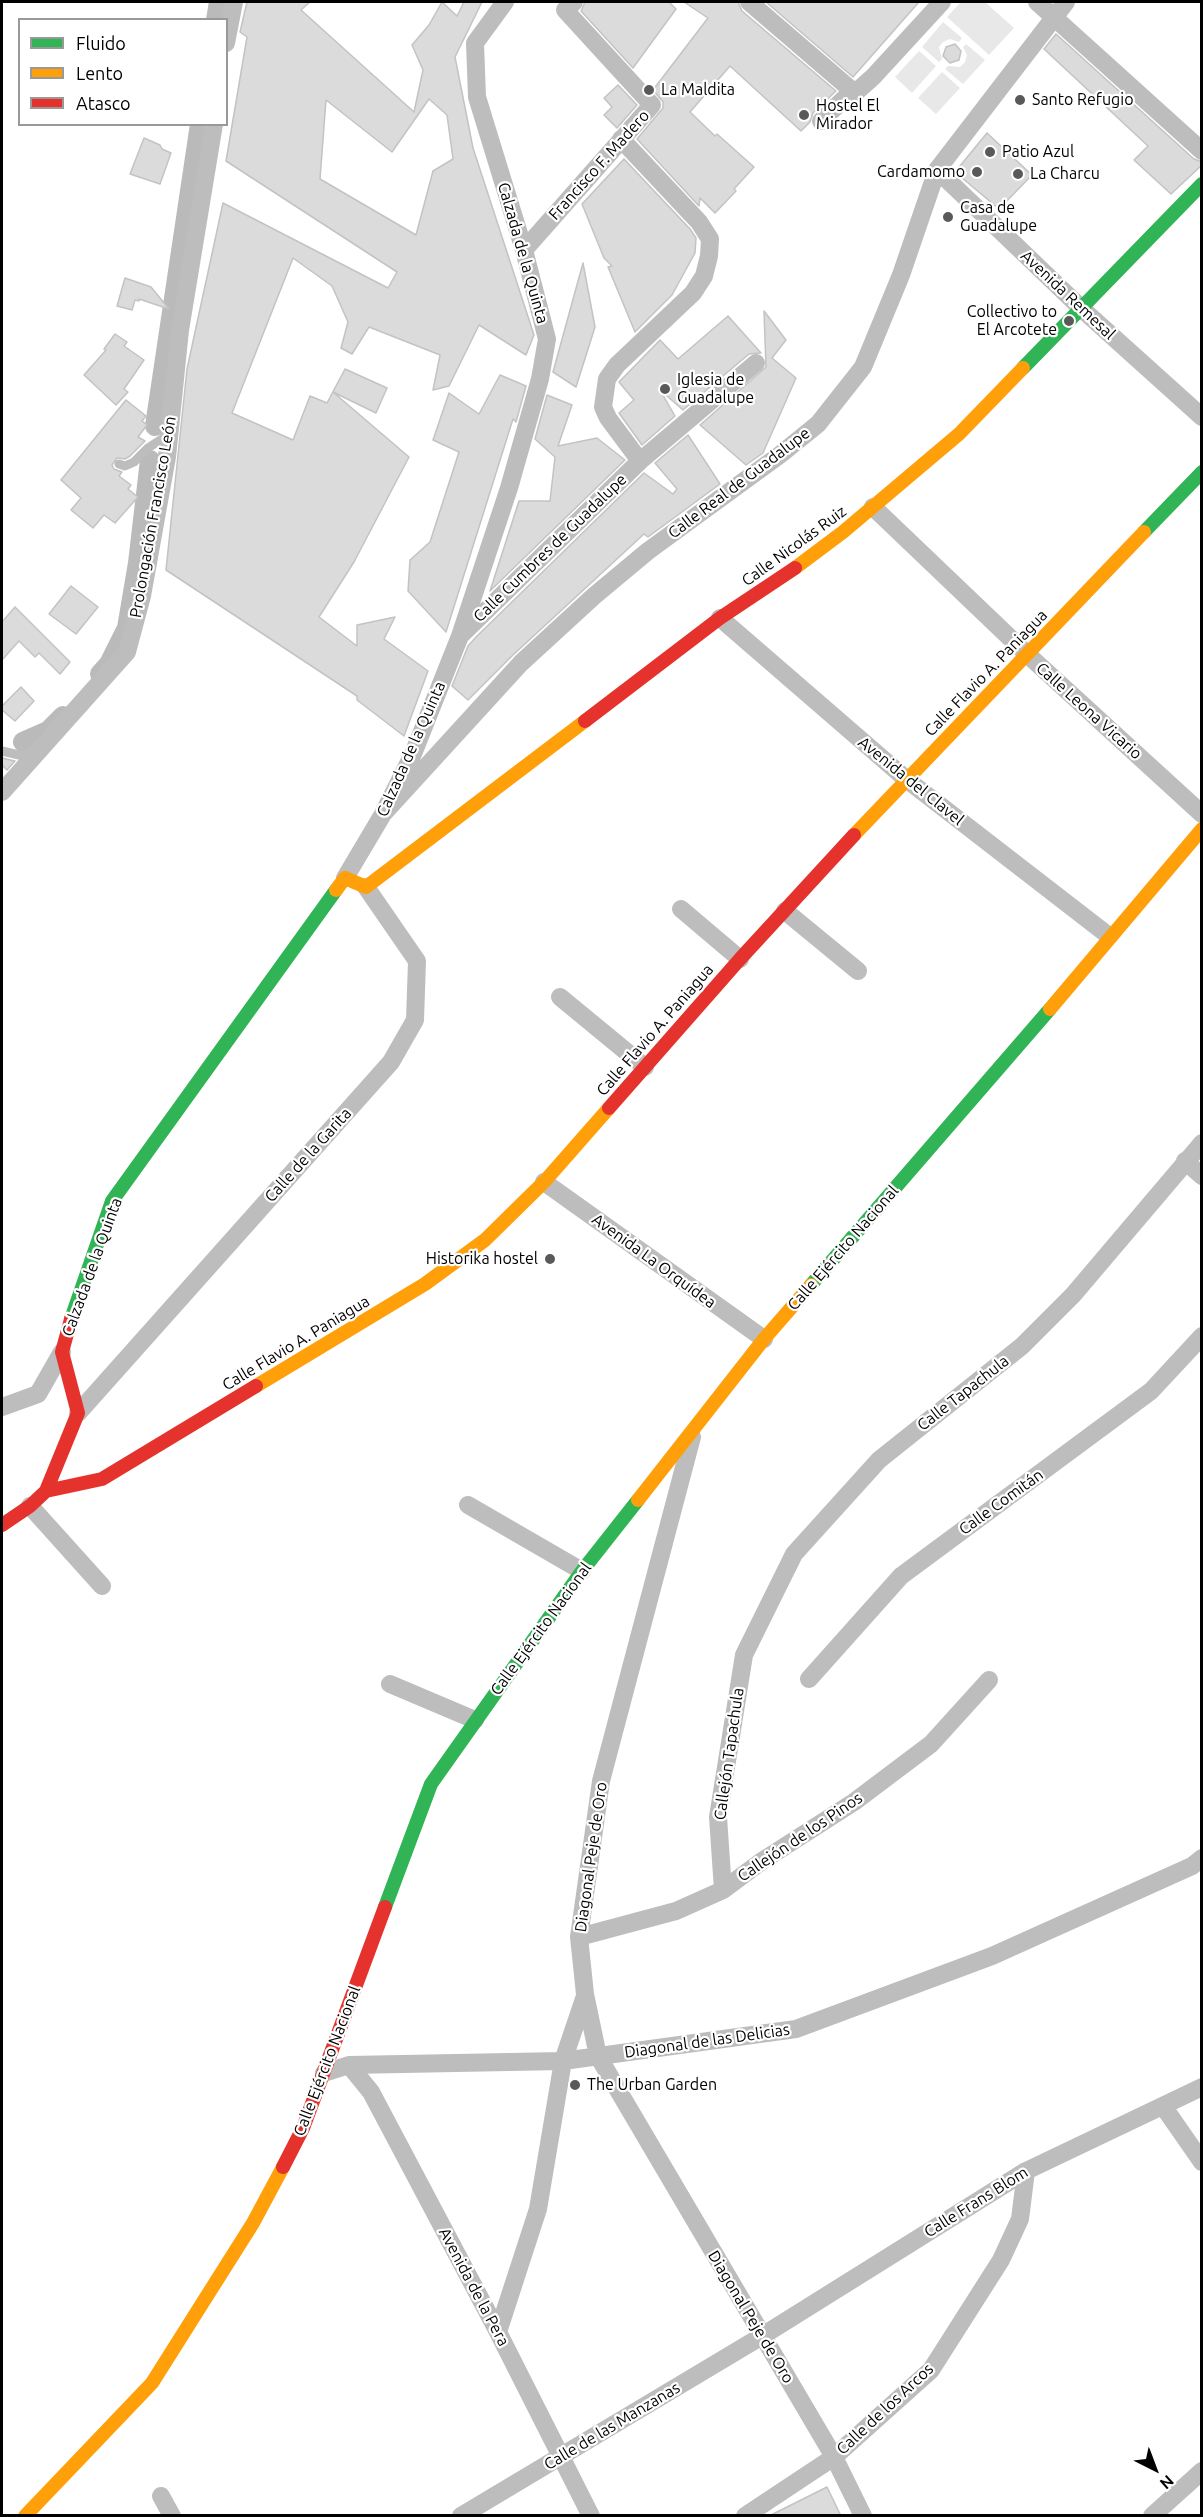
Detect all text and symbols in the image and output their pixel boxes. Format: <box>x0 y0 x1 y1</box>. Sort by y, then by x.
legend <box>18 18 228 126</box>
text: Fluido <box>76 33 126 53</box>
text: Lento <box>76 63 123 83</box>
place label: La Maldita <box>661 80 735 100</box>
marker: La Maldita <box>642 83 656 97</box>
place label: Santo Refugio <box>1032 90 1133 110</box>
text: Atasco <box>76 93 131 113</box>
marker: Santo Refugio <box>1013 93 1027 107</box>
place label: Hostel El Mirador <box>816 96 880 134</box>
street label: Francisco F. Madero <box>545 106 653 224</box>
marker: Hostel El Mirador <box>797 108 811 122</box>
place label: Patio Azul <box>1002 142 1074 162</box>
marker: Patio Azul <box>983 145 997 159</box>
place label: Cardamomo <box>877 162 965 182</box>
place label: La Charcu <box>1030 164 1100 184</box>
marker: Cardamomo <box>970 165 984 179</box>
marker: La Charcu <box>1011 167 1025 181</box>
street label: Calzada de la Quinta <box>494 180 552 326</box>
place label: Casa de Guadalupe <box>960 198 1037 236</box>
marker: Casa de Guadalupe <box>941 210 955 224</box>
street label: Avenida Remesal <box>1017 246 1119 344</box>
place label: Collectivo to El Arcotete <box>967 302 1057 340</box>
marker: Collectivo to El Arcotete <box>1062 314 1076 328</box>
place label: Iglesia de Guadalupe <box>677 370 754 408</box>
marker: Iglesia de Guadalupe <box>658 382 672 396</box>
street label: Prolongación Francisco León <box>126 415 180 619</box>
street label: Calle Real de Guadalupe <box>664 423 814 543</box>
street label: Calle Cumbres de Guadalupe <box>469 470 631 626</box>
street label: Calle Nicolás Ruiz <box>738 502 850 590</box>
street label: Calle Flavio A. Paniagua <box>921 606 1051 740</box>
street label: Calle Leona Vicario <box>1032 658 1146 764</box>
street label: Calzada de la Quinta <box>373 678 449 820</box>
street label: Avenida del Clavel <box>854 733 968 829</box>
street label: Calle Flavio A. Paniagua <box>593 960 717 1100</box>
street label: Calle de la Garita <box>261 1104 355 1206</box>
street label: Calle Ejército Nacional <box>784 1182 902 1314</box>
street label: Calzada de la Quinta <box>58 1195 126 1339</box>
street label: Avenida La Orquídea <box>588 1210 720 1312</box>
place label: Historika hostel <box>426 1249 538 1269</box>
marker: Historika hostel <box>543 1252 557 1266</box>
street label: Calle Flavio A. Paniagua <box>219 1291 373 1395</box>
street label: Calle Tapachula <box>913 1351 1013 1435</box>
street label: Calle Comitán <box>955 1465 1047 1539</box>
street label: Calle Ejército Nacional <box>486 1559 596 1699</box>
street label: Callejón Tapachula <box>710 1687 748 1821</box>
street label: Diagonal Peje de Oro <box>571 1781 611 1933</box>
street label: Callejón de los Pinos <box>734 1788 866 1886</box>
street label: Calle Ejército Nacional <box>290 1983 364 2139</box>
street label: Diagonal de las Delicias <box>623 2020 791 2062</box>
place label: The Urban Garden <box>587 2075 717 2095</box>
marker: The Urban Garden <box>568 2078 582 2092</box>
street label: Calle Frans Blom <box>921 2162 1031 2242</box>
street label: Avenida de la Pera <box>435 2224 513 2350</box>
street label: Diagonal Peje de Oro <box>704 2247 798 2387</box>
street label: Calle de los Arcos <box>833 2359 937 2459</box>
street label: Calle de las Manzanas <box>541 2378 683 2474</box>
north arrow <box>1125 2439 1185 2499</box>
text: N <box>1157 2472 1178 2493</box>

